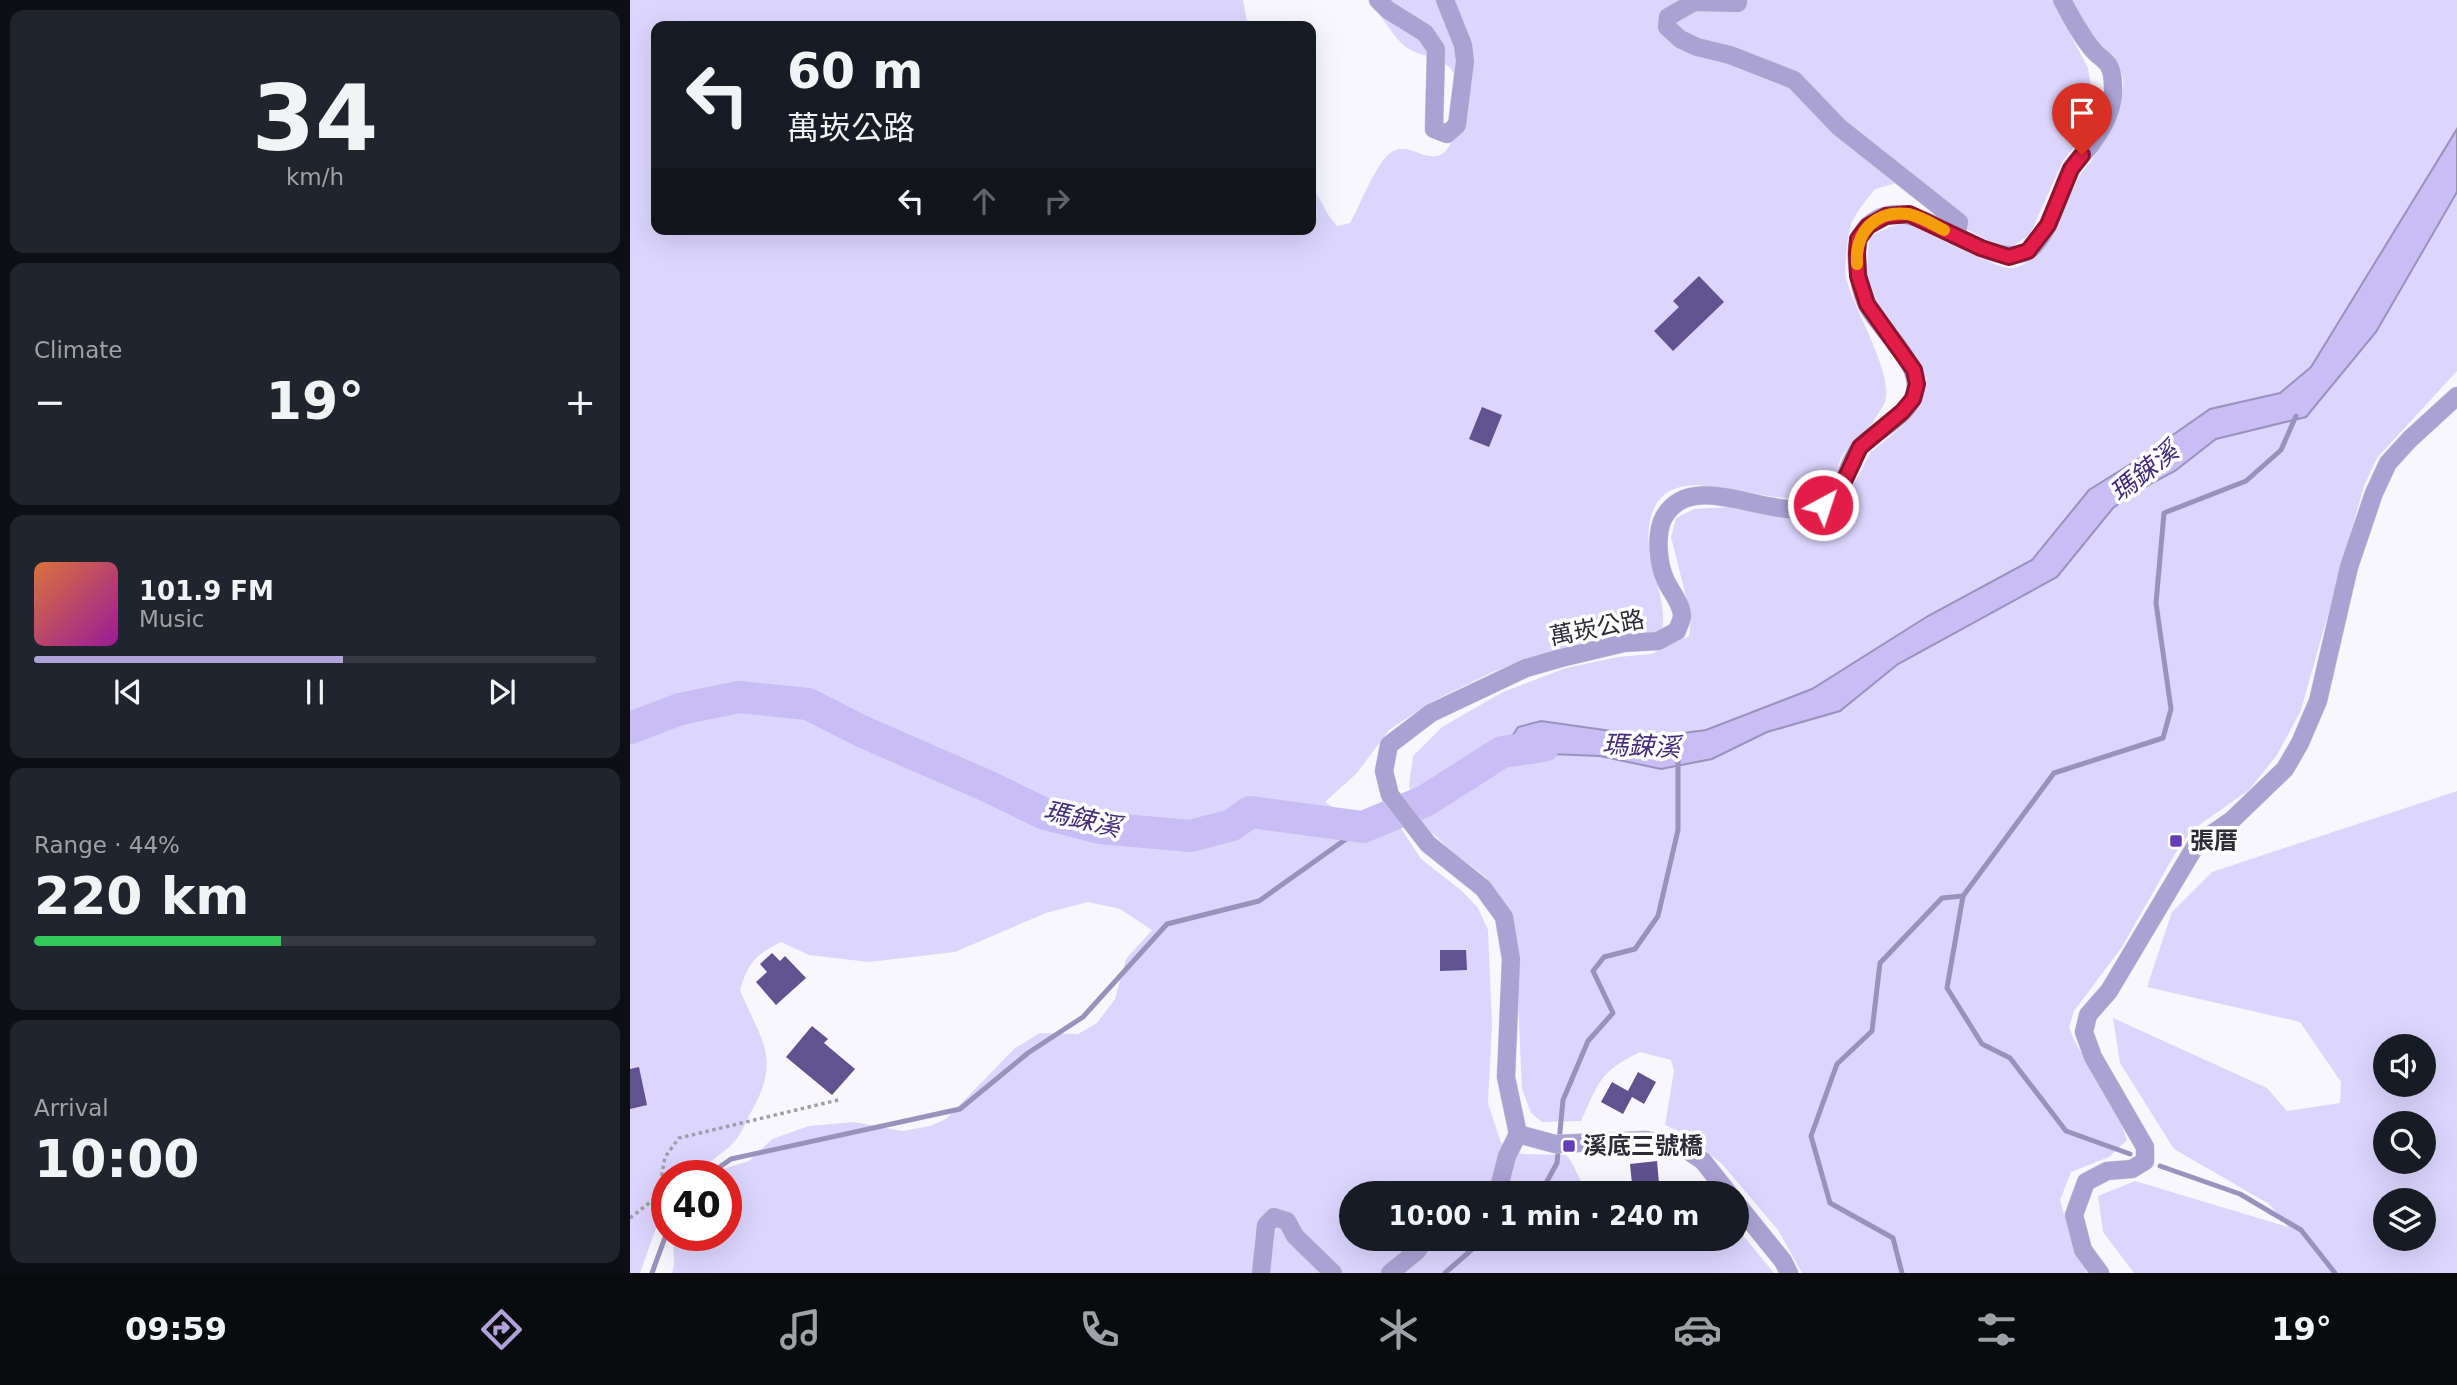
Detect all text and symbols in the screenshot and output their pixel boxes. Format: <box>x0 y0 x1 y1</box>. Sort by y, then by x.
text: 60 m <box>787 43 923 100</box>
icon: left <box>672 49 763 140</box>
text: 34 <box>252 66 378 171</box>
pin <box>2052 83 2112 155</box>
icon: arrive <box>2063 94 2101 132</box>
text: 萬崁公路 <box>787 109 915 147</box>
text: km/h <box>286 164 344 190</box>
icon: left <box>892 182 930 220</box>
icon: ahead <box>965 182 1003 220</box>
icon: right <box>1038 182 1076 220</box>
text: Climate <box>34 337 123 363</box>
text: 19° <box>266 371 364 431</box>
text: − <box>34 380 66 424</box>
text: + <box>564 380 596 424</box>
water label: 瑪鋉溪 <box>2104 433 2187 508</box>
position arrow <box>1786 468 1860 542</box>
text: 101.9 FM <box>139 576 274 606</box>
street label: 萬崁公路 <box>1547 605 1647 651</box>
text: Music <box>139 606 204 632</box>
icon: previous <box>109 673 147 711</box>
icon: pause <box>296 673 334 711</box>
icon: next <box>483 673 521 711</box>
water label: 瑪鋉溪 <box>1601 730 1684 762</box>
water label: 瑪鋉溪 <box>1041 796 1127 843</box>
place label: 張厝 <box>2190 827 2238 855</box>
text: Range · 44% <box>34 832 180 858</box>
marker: 張厝 <box>2168 833 2184 849</box>
text: 220 km <box>34 866 249 926</box>
map controls <box>2373 1034 2436 1251</box>
button: sound <box>2373 1034 2436 1097</box>
text: Arrival <box>34 1095 109 1121</box>
button: search <box>2373 1111 2436 1174</box>
text: 10:00 <box>34 1129 200 1189</box>
place label: 溪底三號橋 <box>1583 1132 1703 1160</box>
marker: 溪底三號橋 <box>1561 1138 1577 1154</box>
speed limit sign: 40 <box>651 1160 742 1251</box>
button: layers <box>2373 1188 2436 1251</box>
text: 10:00 · 1 min · 240 m <box>1389 1201 1699 1231</box>
icon: directions <box>477 1305 526 1354</box>
icon: music <box>776 1305 825 1354</box>
icon: phone <box>1075 1305 1124 1354</box>
icon: climate <box>1374 1305 1423 1354</box>
icon: car <box>1673 1305 1722 1354</box>
icon: filters <box>1972 1305 2021 1354</box>
text: 09:59 <box>125 1310 227 1348</box>
text: 19° <box>2271 1310 2332 1348</box>

